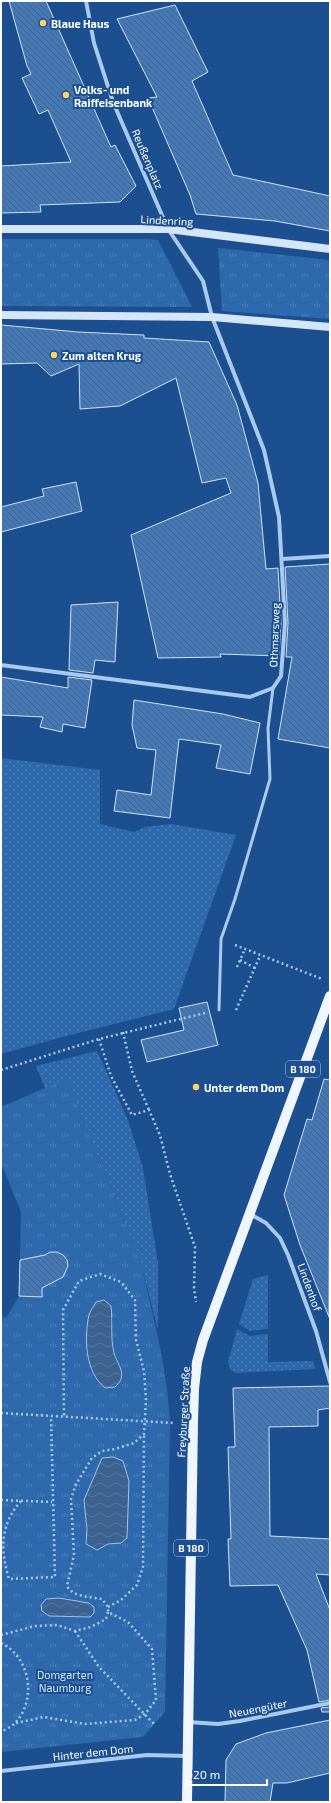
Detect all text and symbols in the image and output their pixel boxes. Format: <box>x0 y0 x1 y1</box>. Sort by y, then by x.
place label: Blaue Haus <box>51 17 109 30</box>
marker: Blaue Haus <box>38 18 48 28</box>
place label: Volks- und Raiffeisenbank <box>74 83 153 109</box>
marker: Volks- und Raiffeisenbank <box>61 90 71 100</box>
street label: Reußenplatz <box>129 127 167 191</box>
street label: Lindenring <box>140 212 194 228</box>
place label: Zum alten Krug <box>62 349 142 362</box>
marker: Zum alten Krug <box>49 350 59 360</box>
street label: Othmarsweg <box>266 602 282 668</box>
road number: B 180 <box>286 1061 320 1077</box>
place label: Unter dem Dom <box>204 1081 285 1094</box>
marker: Unter dem Dom <box>191 1082 201 1092</box>
street label: Lindenhof <box>295 1261 325 1314</box>
street label: Freyburger Straße <box>174 1366 192 1458</box>
road number: B 180 <box>174 1540 208 1556</box>
park label: Domgarten Naumburg <box>37 1668 93 1694</box>
street label: Neuengüter <box>228 1696 289 1720</box>
street label: Hinter dem Dom <box>52 1741 134 1763</box>
scale bar <box>187 1761 267 1787</box>
text: 20 m <box>193 1767 220 1781</box>

